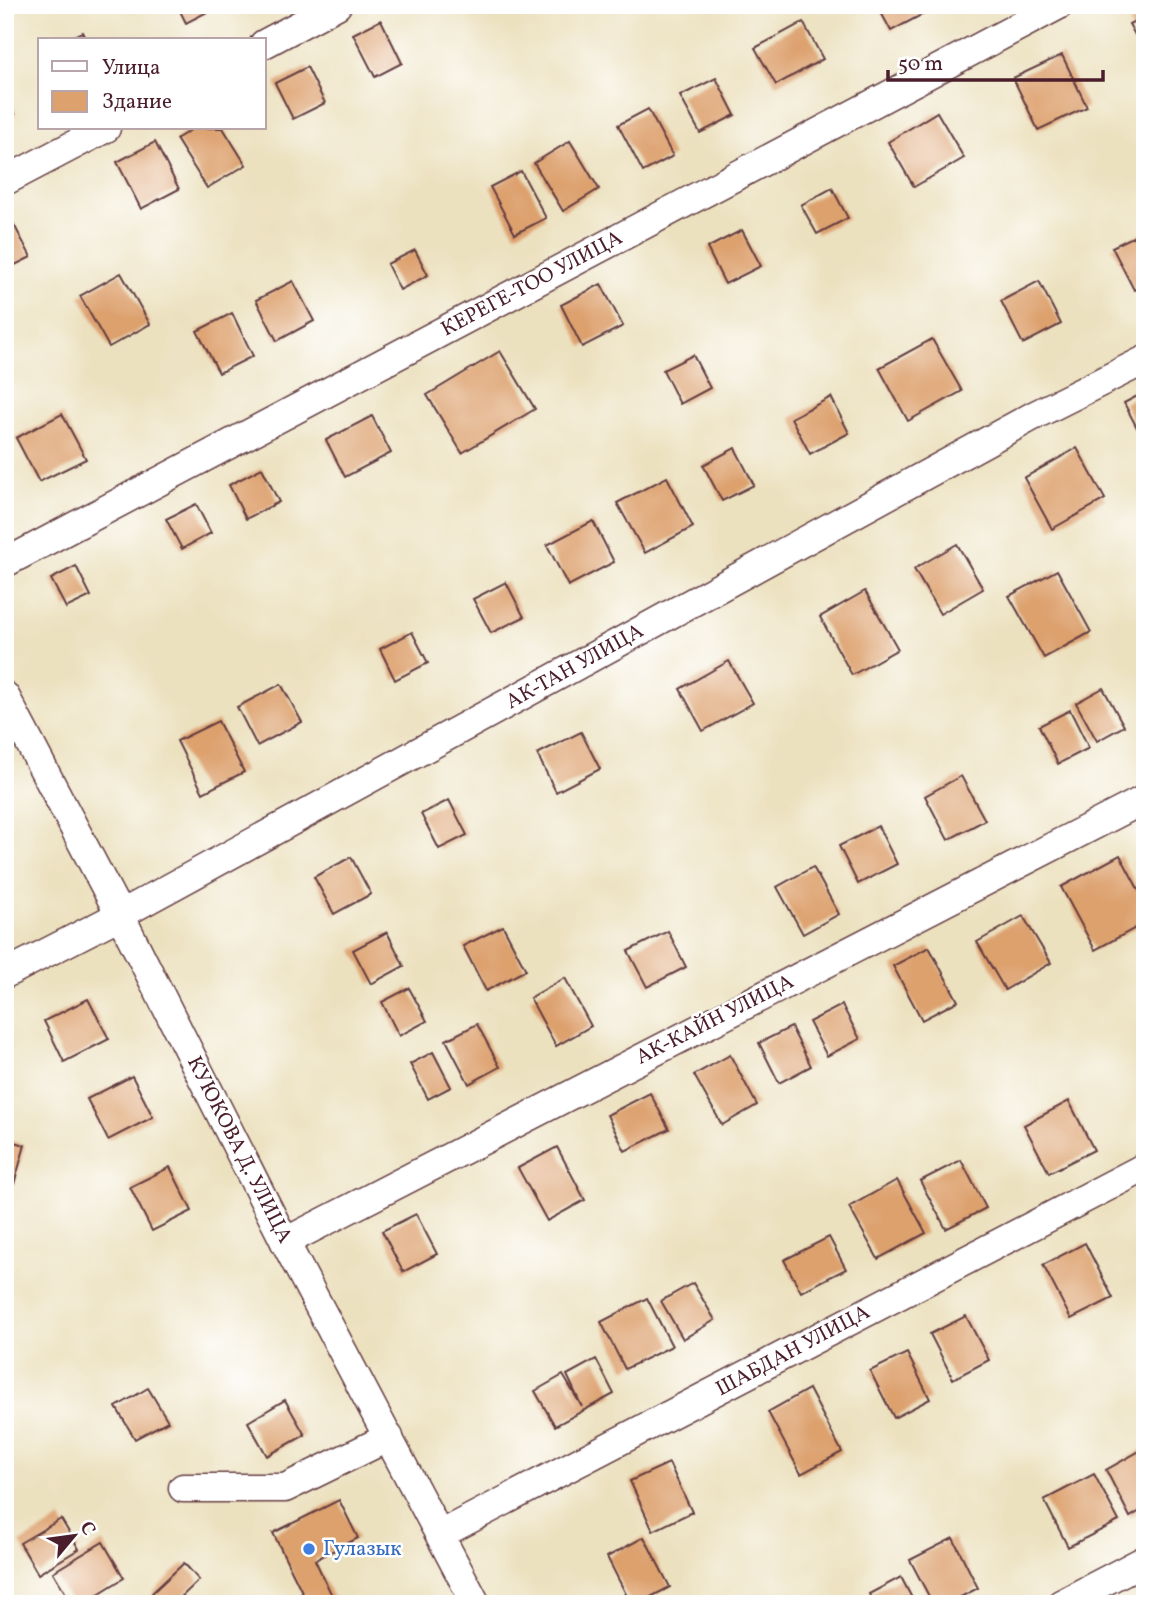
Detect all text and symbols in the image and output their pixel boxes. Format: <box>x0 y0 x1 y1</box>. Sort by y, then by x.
legend <box>38 38 266 130</box>
scale bar <box>888 38 1103 82</box>
text: 50 m <box>898 50 943 79</box>
text: Улица <box>102 54 160 83</box>
text: Здание <box>102 88 172 117</box>
street label: КЕРЕГЕ-ТОО УЛИЦА <box>436 224 628 344</box>
street label: АК-ТАН УЛИЦА <box>501 617 649 717</box>
street label: АК-КАЙН УЛИЦА <box>631 968 799 1072</box>
street label: КУЮКОВА Д. УЛИЦА <box>179 1051 299 1249</box>
street label: ШАБДАН УЛИЦА <box>711 1298 875 1404</box>
north arrow <box>38 1500 108 1570</box>
text: С <box>73 1517 101 1540</box>
place label: Гулазык <box>323 1535 402 1564</box>
marker: Гулазык <box>301 1541 317 1557</box>

